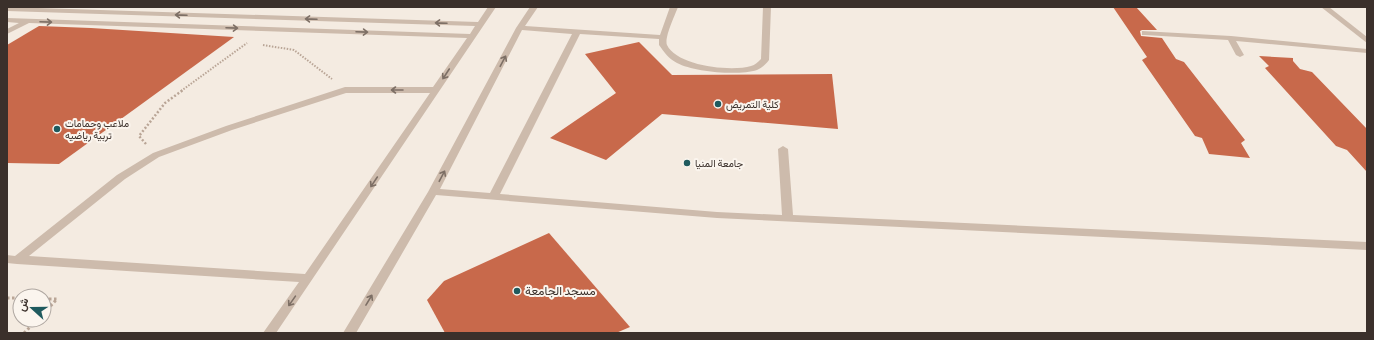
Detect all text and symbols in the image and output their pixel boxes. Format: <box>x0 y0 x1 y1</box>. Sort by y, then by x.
one-way arrow <box>175 11 188 19</box>
one-way arrow <box>305 15 318 23</box>
one-way arrow <box>39 18 52 25</box>
one-way arrow <box>435 19 448 27</box>
one-way arrow <box>225 24 238 31</box>
one-way arrow <box>355 28 368 36</box>
one-way arrow <box>499 55 507 67</box>
one-way arrow <box>442 68 450 80</box>
one-way arrow <box>391 86 404 94</box>
place label: كلية التمريض <box>726 97 779 111</box>
marker: كلية التمريض <box>713 99 723 109</box>
place label: ملاعب وحمامات تربية رياضيه <box>65 116 129 142</box>
marker: ملاعب وحمامات تربية رياضيه <box>52 124 62 134</box>
place label: جامعة المنيا <box>695 156 743 170</box>
marker: جامعة المنيا <box>682 158 692 168</box>
one-way arrow <box>439 170 446 182</box>
one-way arrow <box>370 176 378 187</box>
place label: مسجد الجامعة <box>525 282 596 299</box>
marker: مسجد الجامعة <box>512 286 522 296</box>
north arrow <box>12 288 52 328</box>
one-way arrow <box>365 294 373 306</box>
text: ش <box>13 295 32 313</box>
one-way arrow <box>288 295 296 306</box>

